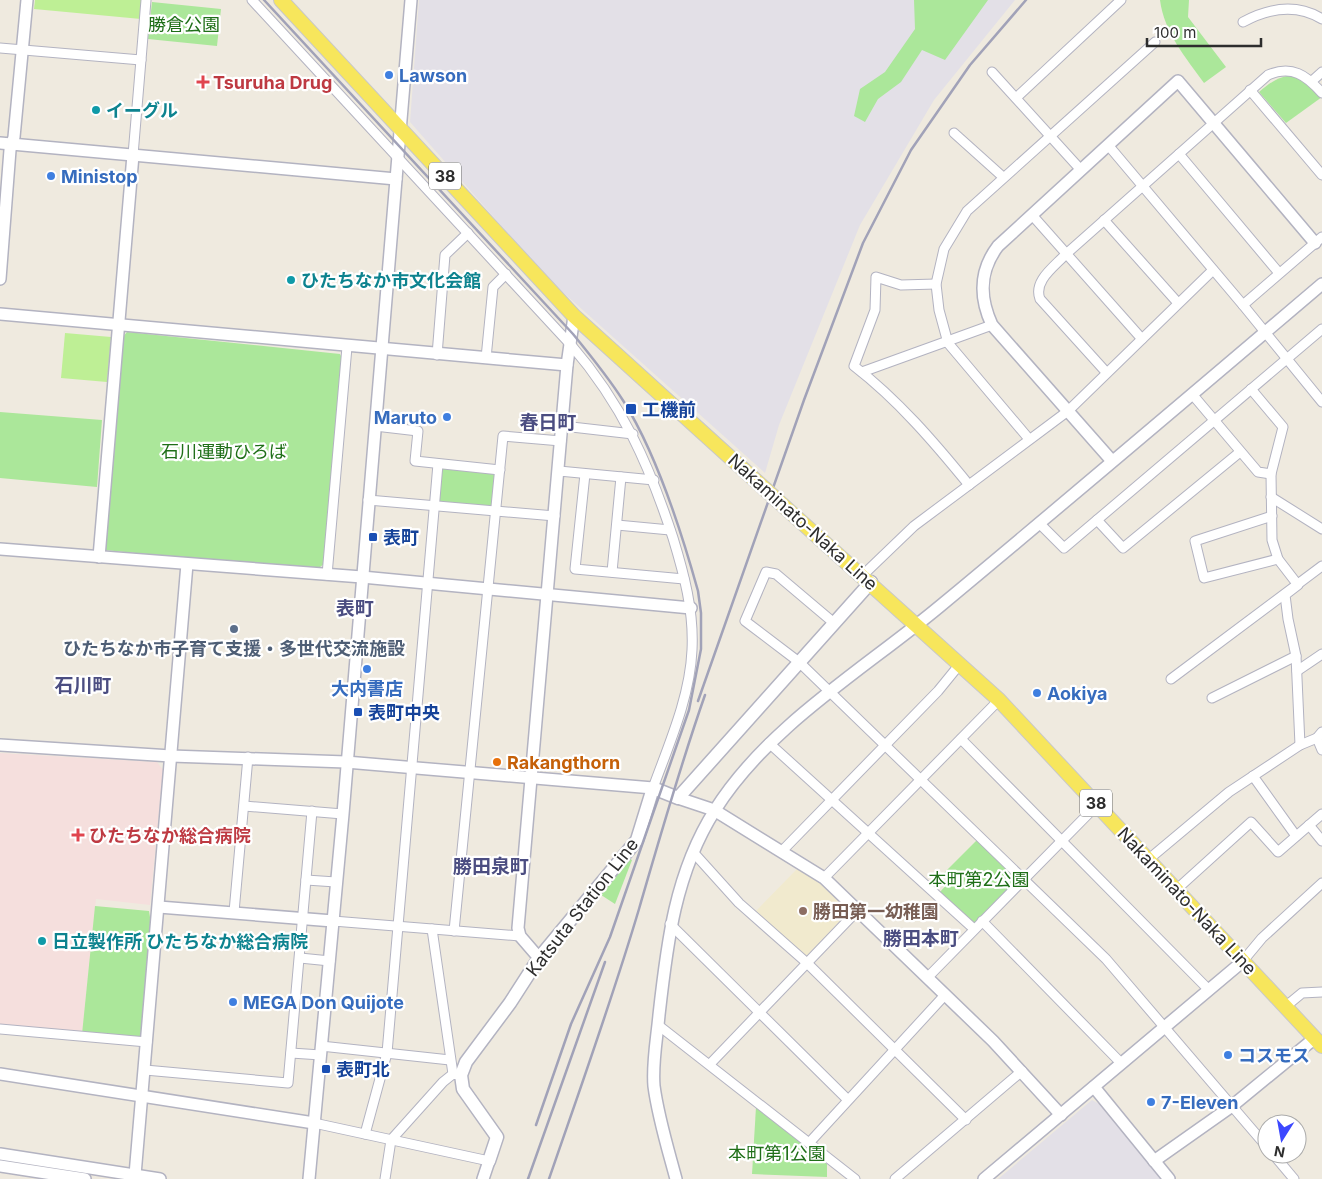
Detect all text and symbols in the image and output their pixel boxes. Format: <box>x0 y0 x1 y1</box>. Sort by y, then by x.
park label: 勝倉公園 <box>148 14 220 35</box>
scale bar <box>1147 15 1261 47</box>
text: 100 m <box>1154 23 1196 42</box>
place label: Lawson <box>399 65 467 86</box>
marker: Lawson <box>383 69 395 81</box>
place label: Tsuruha Drug <box>213 72 332 93</box>
marker: Tsuruha Drug <box>197 76 209 88</box>
place label: イーグル <box>106 100 178 121</box>
marker: イーグル <box>90 104 102 116</box>
road number: 38 <box>429 162 461 190</box>
place label: Ministop <box>61 166 138 187</box>
marker: Ministop <box>45 170 57 182</box>
place label: ひたちなか市文化会館 <box>301 270 481 291</box>
marker: ひたちなか市文化会館 <box>285 274 297 286</box>
place label: 工機前 <box>642 399 696 420</box>
marker: 工機前 <box>624 402 638 416</box>
place label: Maruto <box>374 407 437 428</box>
marker: Maruto <box>441 411 453 423</box>
district label: 春日町 <box>519 411 577 434</box>
park label: 石川運動ひろば <box>161 441 287 462</box>
street label: Nakaminato-Naka Line <box>724 449 882 595</box>
place label: 表町 <box>383 527 419 548</box>
marker: 表町 <box>367 531 379 543</box>
district label: 表町 <box>336 597 374 620</box>
marker: ひたちなか市子育て支援・多世代交流施設 <box>228 623 240 635</box>
place label: ひたちなか市子育て支援・多世代交流施設 <box>63 638 405 659</box>
marker: 大内書店 <box>361 663 373 675</box>
district label: 石川町 <box>54 674 112 697</box>
place label: 大内書店 <box>331 678 403 699</box>
place label: Aokiya <box>1047 683 1108 704</box>
marker: Aokiya <box>1031 687 1043 699</box>
place label: 表町中央 <box>368 702 440 723</box>
marker: 表町中央 <box>352 706 364 718</box>
place label: Rakangthorn <box>507 752 620 773</box>
marker: Rakangthorn <box>491 756 503 768</box>
road number: 38 <box>1080 790 1112 816</box>
street label: Nakaminato-Naka Line <box>1113 823 1261 979</box>
place label: ひたちなか総合病院 <box>89 825 251 846</box>
marker: ひたちなか総合病院 <box>71 828 85 842</box>
street label: Katsuta Station Line <box>522 834 642 980</box>
district label: 勝田泉町 <box>453 855 529 878</box>
park label: 本町第2公園 <box>929 869 1029 890</box>
place label: 勝田第一幼稚園 <box>813 901 939 922</box>
marker: 勝田第一幼稚園 <box>797 905 809 917</box>
district label: 勝田本町 <box>883 927 959 950</box>
place label: 日立製作所 ひたちなか総合病院 <box>52 931 308 952</box>
marker: 日立製作所 ひたちなか総合病院 <box>36 935 48 947</box>
place label: MEGA Don Quijote <box>243 992 404 1013</box>
marker: MEGA Don Quijote <box>227 996 239 1008</box>
place label: コスモス <box>1238 1045 1310 1066</box>
marker: コスモス <box>1222 1049 1234 1061</box>
place label: 表町北 <box>336 1059 390 1080</box>
marker: 表町北 <box>320 1063 332 1075</box>
place label: 7-Eleven <box>1161 1092 1239 1113</box>
marker: 7-Eleven <box>1145 1096 1157 1108</box>
north arrow <box>1257 1114 1307 1164</box>
park label: 本町第1公園 <box>728 1143 826 1164</box>
text: N <box>1273 1143 1286 1162</box>

